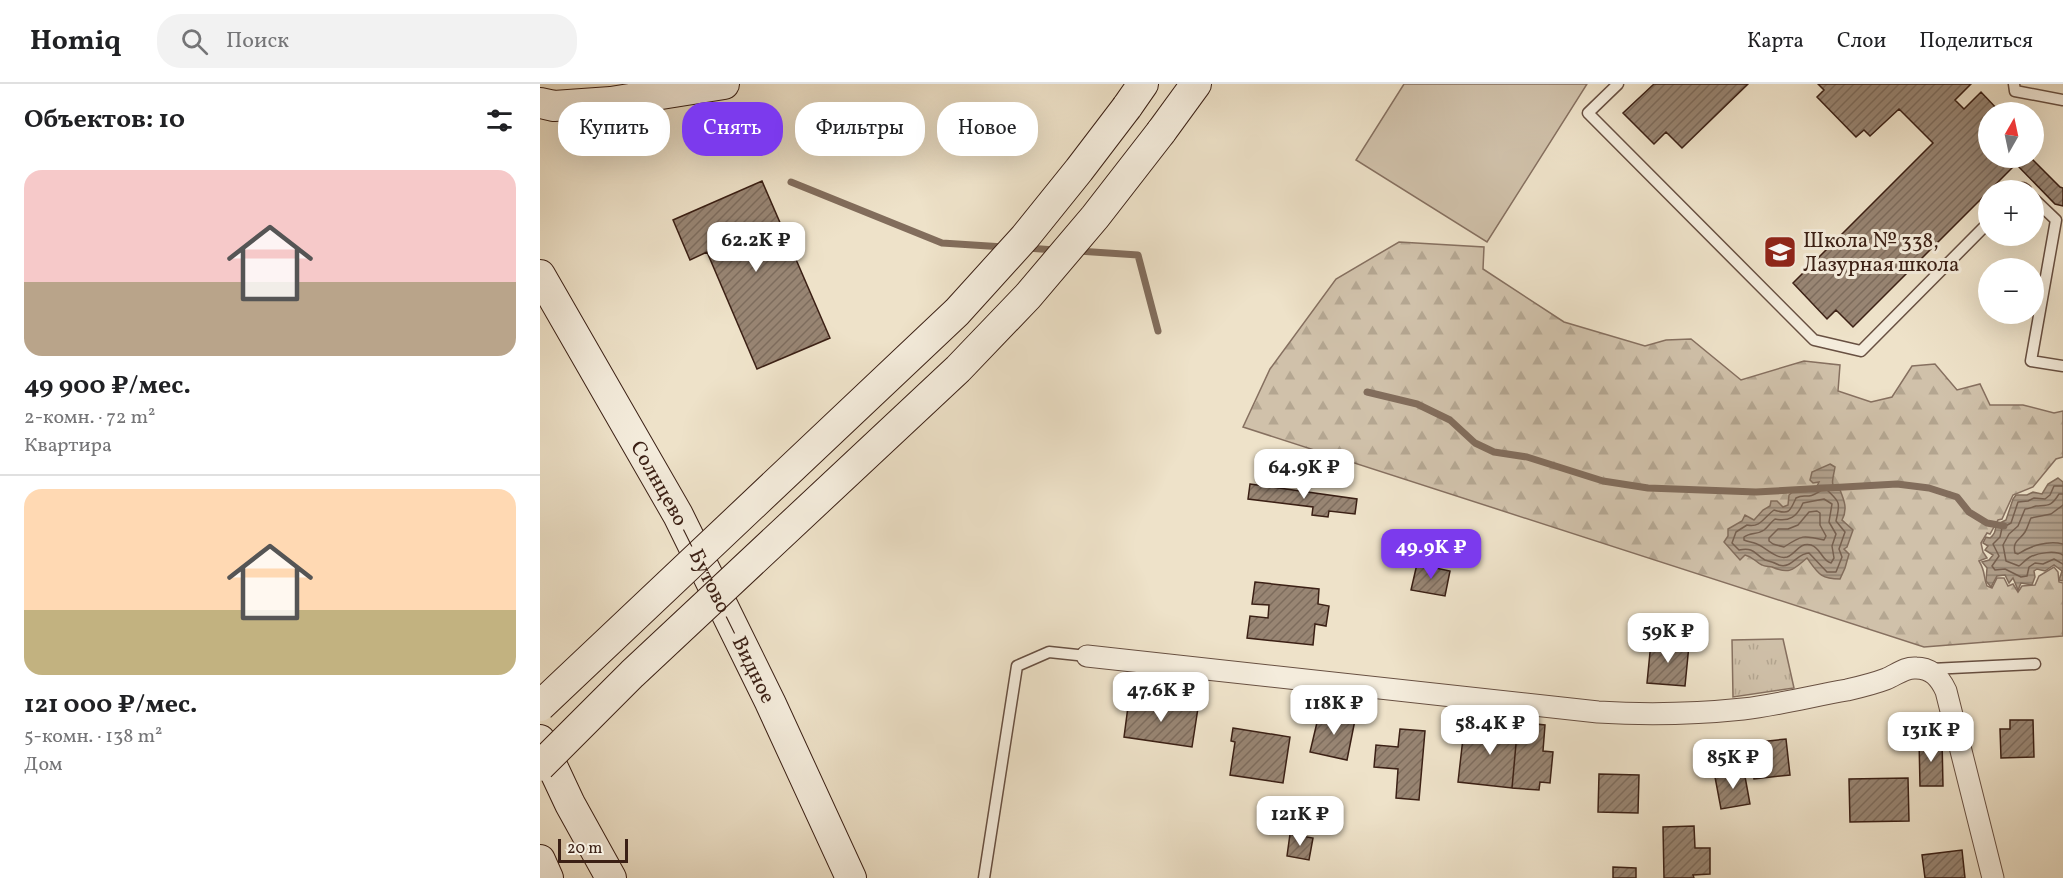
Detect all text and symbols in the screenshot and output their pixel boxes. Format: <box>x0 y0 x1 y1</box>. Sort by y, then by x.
search box <box>157 14 577 68</box>
text: Homiq <box>30 22 121 61</box>
icon: search <box>178 25 211 58</box>
text: Поиск <box>226 26 289 57</box>
text: Карта <box>1747 27 1804 56</box>
text: Слои <box>1837 27 1886 56</box>
text: Поделиться <box>1919 27 2033 56</box>
text: Объектов: 10 <box>24 102 185 138</box>
chip: Купить <box>558 102 670 156</box>
chip: Снять <box>682 102 783 156</box>
chip: Фильтры <box>795 102 925 156</box>
chip: Новое <box>937 102 1038 156</box>
north arrow <box>1978 102 2044 168</box>
map controls <box>1978 102 2044 324</box>
icon: filters <box>483 104 516 137</box>
button: + <box>1978 180 2044 246</box>
icon: home <box>216 209 324 317</box>
pin: 62.2K ₽ <box>701 222 811 273</box>
text: 62.2K ₽ <box>721 227 791 255</box>
place label: Школа № 338, Лазурная школа <box>1803 227 1960 280</box>
school or university icon: Школа № 338, Лазурная школа <box>1762 234 1798 270</box>
button: − <box>1978 258 2044 324</box>
text: 49 900 ₽/мес. <box>24 368 191 404</box>
text: 2-комн. · 72 m² <box>24 404 155 432</box>
text: Квартира <box>24 432 112 460</box>
street label: Солнцево — Бутово — Видное <box>622 436 782 709</box>
pin: 64.9K ₽ <box>1249 449 1359 500</box>
text: 64.9K ₽ <box>1268 454 1340 482</box>
icon: home <box>216 528 324 636</box>
pin: 49.9K ₽ <box>1376 529 1486 580</box>
text: 49.9K ₽ <box>1395 534 1467 562</box>
pin: 59K ₽ <box>1626 613 1710 664</box>
text: 59K ₽ <box>1642 618 1694 646</box>
pin: 47.6K ₽ <box>1106 672 1216 723</box>
text: 47.6K ₽ <box>1127 677 1195 705</box>
pin: 118K ₽ <box>1285 685 1383 736</box>
text: 121 000 ₽/мес. <box>24 687 197 723</box>
text: 118K ₽ <box>1304 690 1364 718</box>
pin: 58.4K ₽ <box>1435 705 1545 756</box>
text: 58.4K ₽ <box>1455 710 1525 738</box>
pin: 131K ₽ <box>1882 712 1980 763</box>
text: 131K ₽ <box>1902 717 1960 745</box>
text: 5-комн. · 138 m² <box>24 723 163 751</box>
pin: 85K ₽ <box>1691 739 1775 790</box>
text: 85K ₽ <box>1707 744 1759 772</box>
text: Дом <box>24 751 63 779</box>
pin: 121K ₽ <box>1251 796 1349 847</box>
text: 121K ₽ <box>1271 801 1329 829</box>
scale bar <box>558 836 628 864</box>
text: 20 m <box>567 838 602 860</box>

